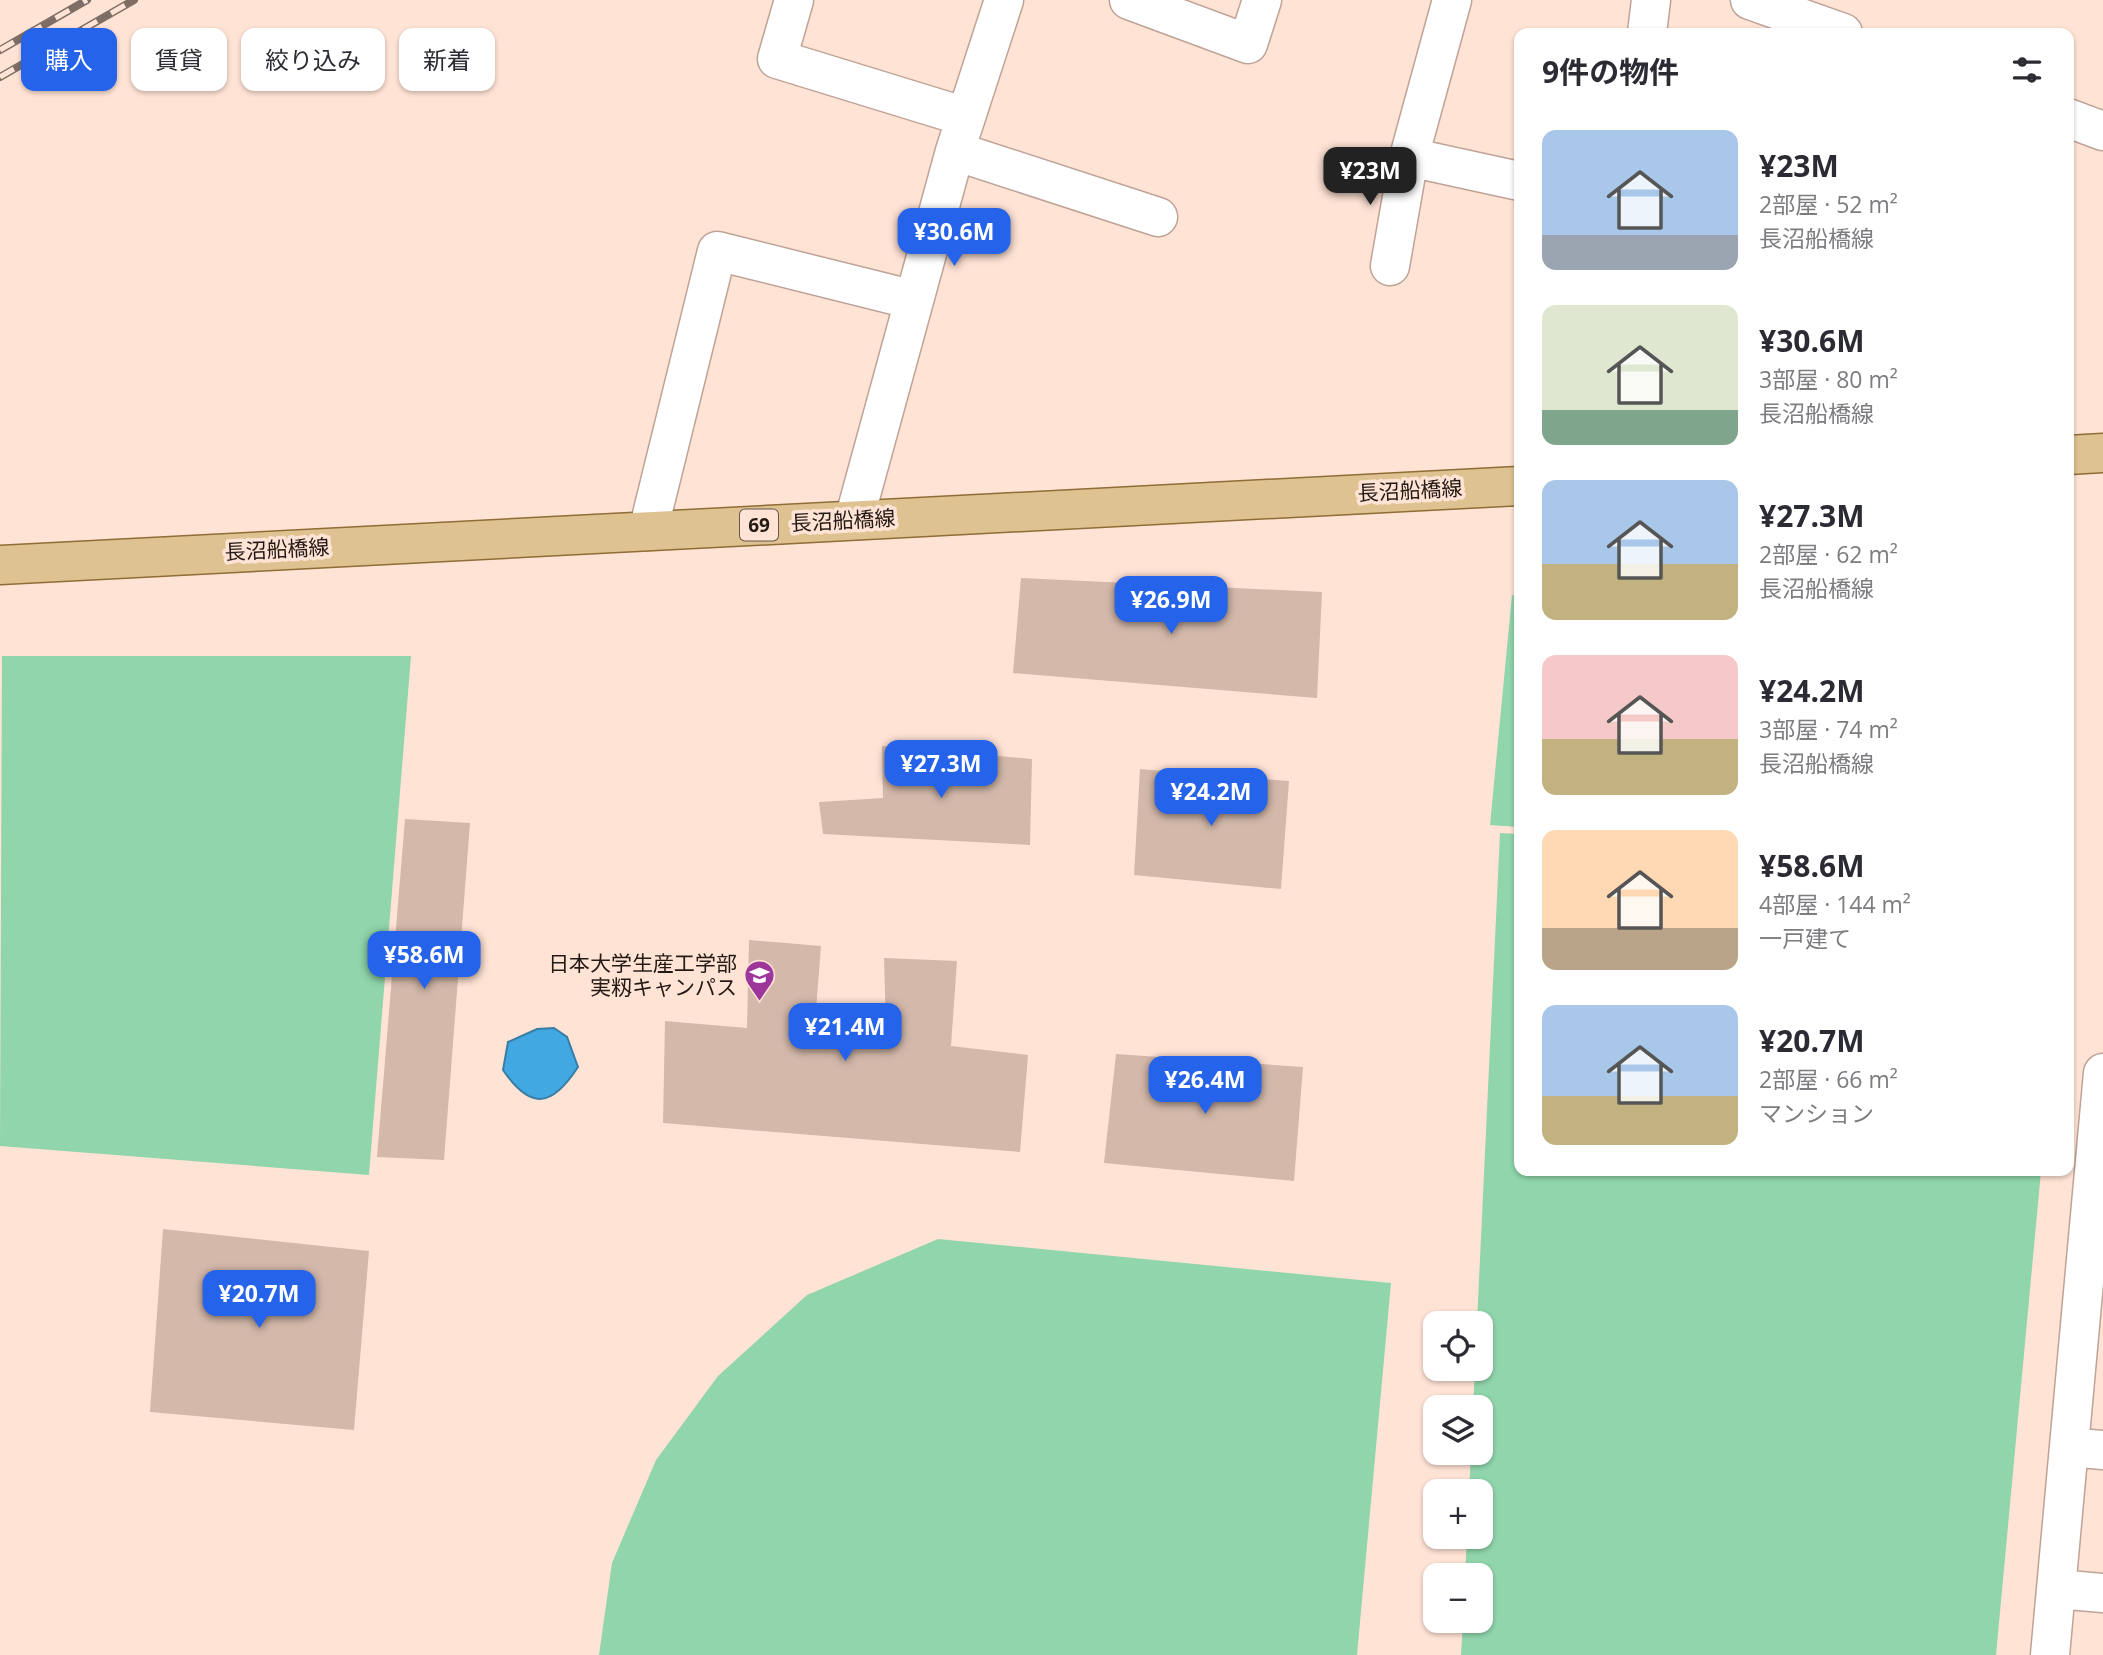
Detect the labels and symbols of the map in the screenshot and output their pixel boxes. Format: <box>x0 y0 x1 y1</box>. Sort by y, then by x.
pin: ¥23M <box>1329 148 1411 207</box>
pin: ¥30.6M <box>897 208 1011 268</box>
street label: 長沼船橋線 <box>1357 473 1463 507</box>
street label: 長沼船橋線 <box>790 503 896 537</box>
road number: 69 <box>740 510 778 540</box>
street label: 長沼船橋線 <box>224 532 330 566</box>
pin: ¥26.9M <box>1114 576 1228 636</box>
pin: ¥27.3M <box>884 740 998 800</box>
pin: ¥24.2M <box>1154 768 1268 828</box>
pin: ¥58.6M <box>367 932 481 991</box>
place label: 日本大学生産工学部 実籾キャンパス <box>548 949 737 1001</box>
school or university icon: 日本大学生産工学部 実籾キャンパス <box>743 959 777 1003</box>
pin: ¥21.4M <box>788 1004 902 1063</box>
pin: ¥26.4M <box>1148 1056 1262 1116</box>
pin: ¥20.7M <box>202 1270 316 1330</box>

